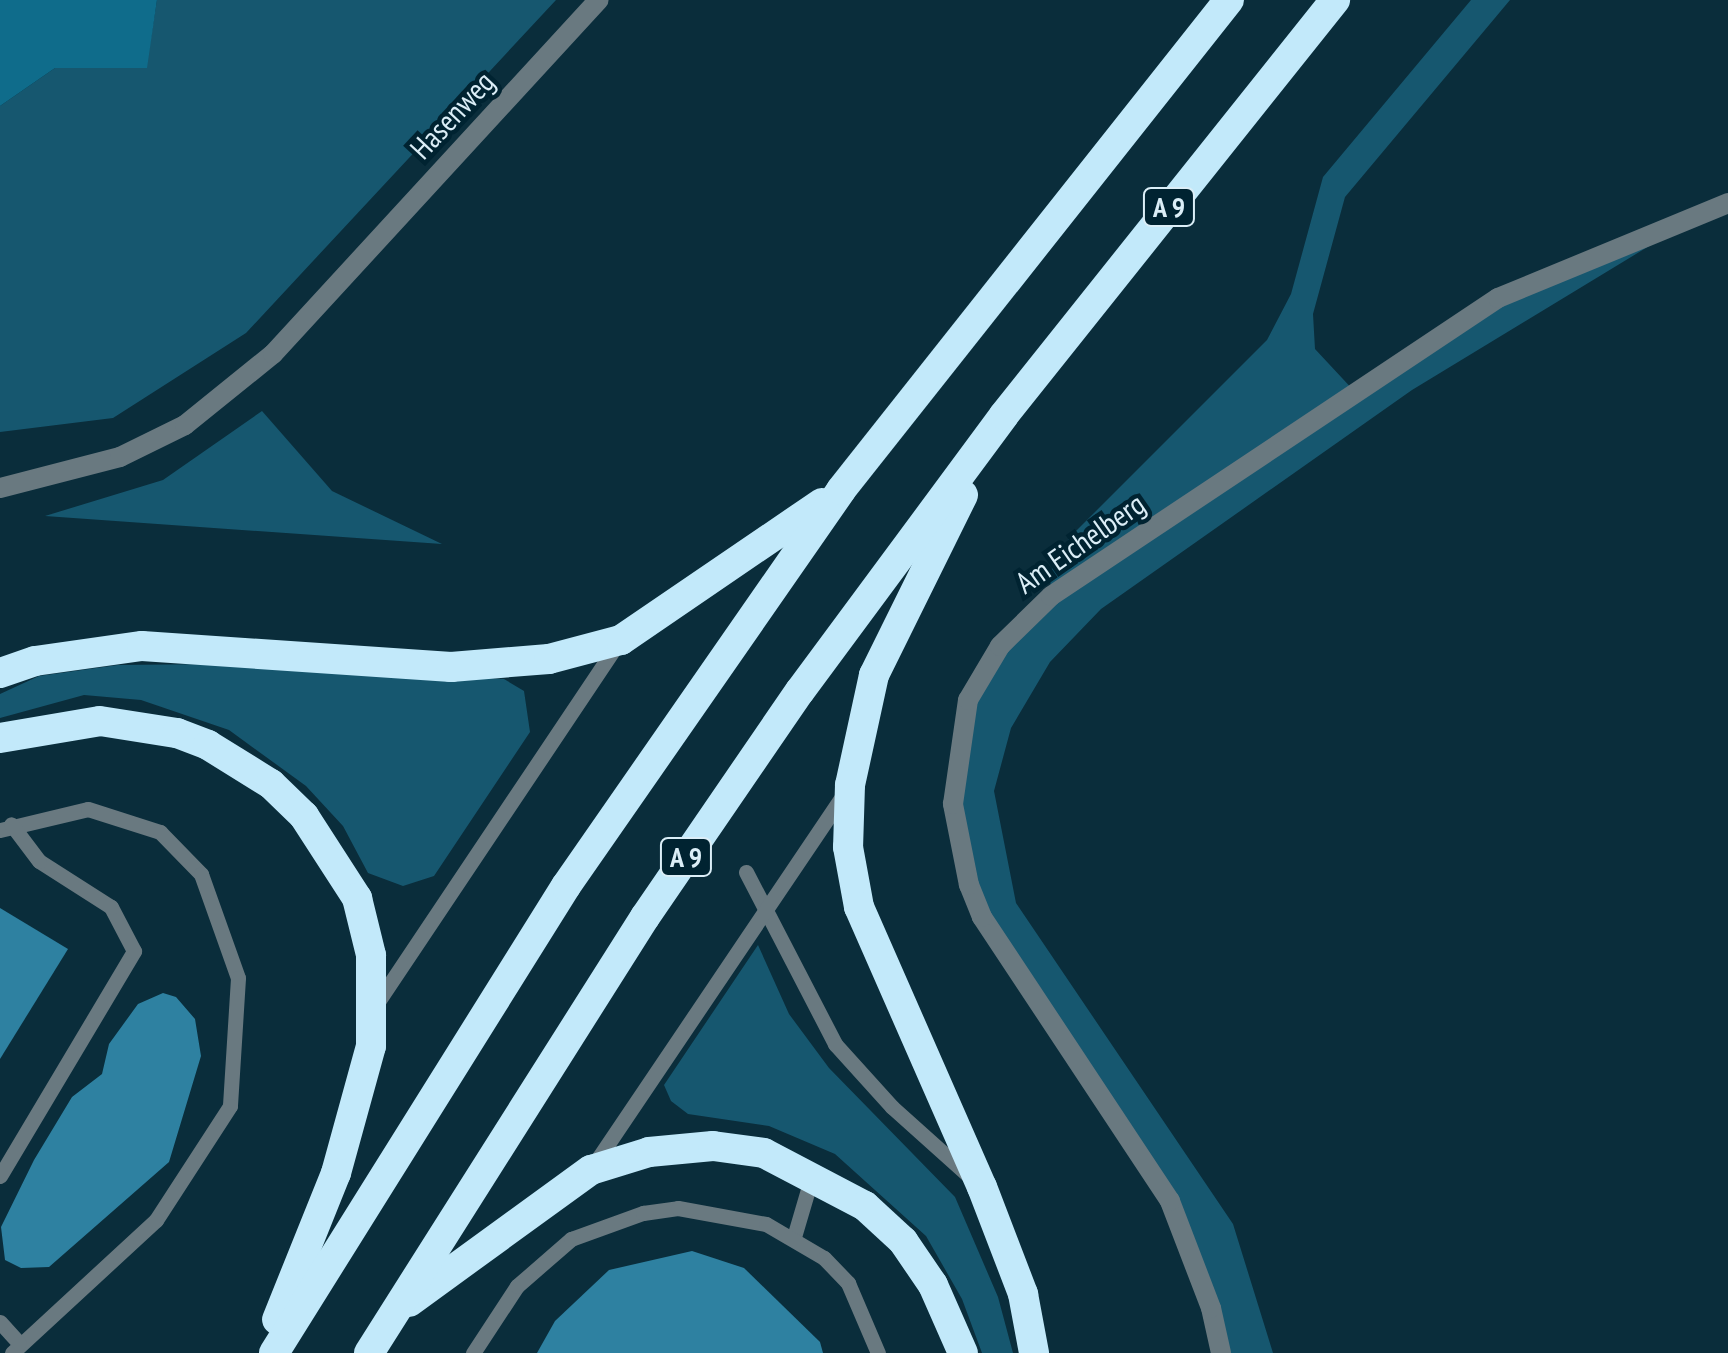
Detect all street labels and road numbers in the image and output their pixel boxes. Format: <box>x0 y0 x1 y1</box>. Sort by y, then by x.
street label: Hasenweg <box>403 64 501 166</box>
road number: A 9 <box>1142 184 1196 230</box>
street label: Am Eichelberg <box>1009 485 1151 601</box>
road number: A 9 <box>658 834 714 880</box>

